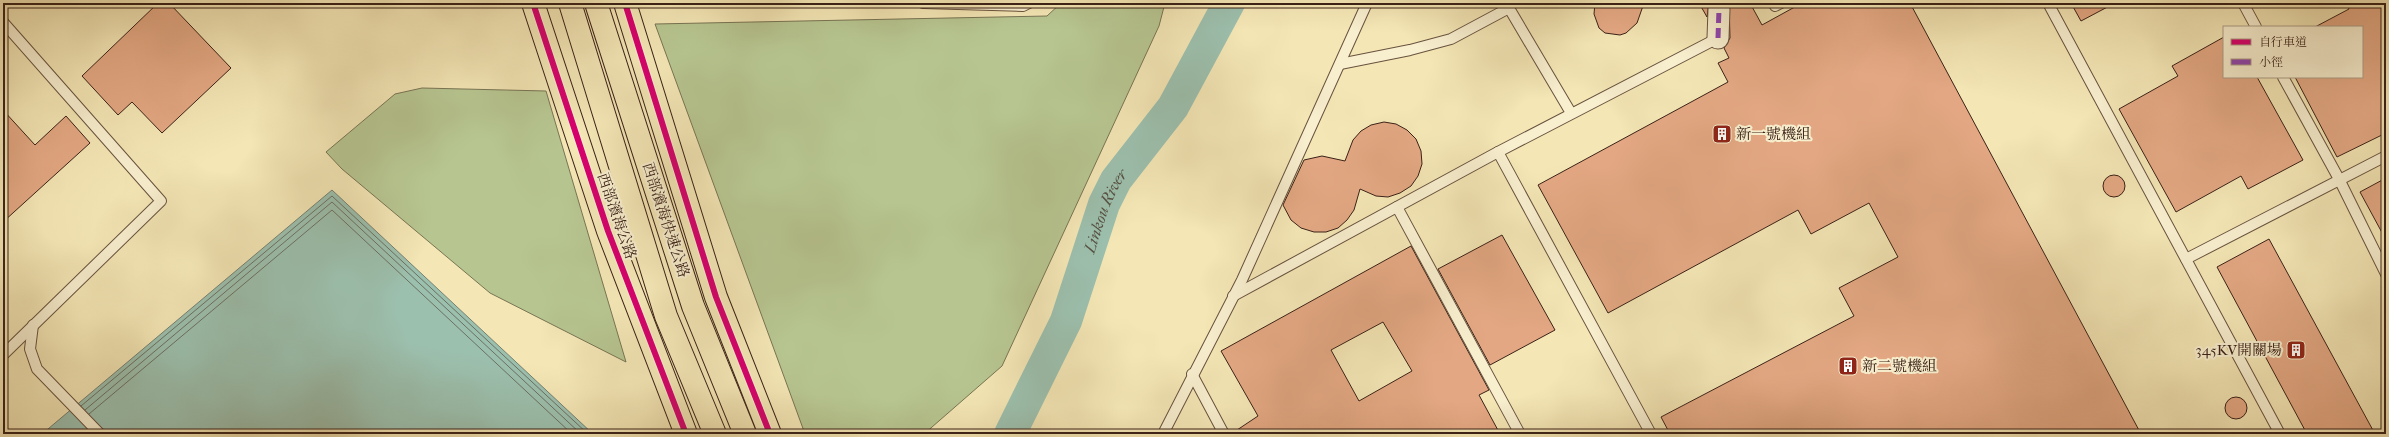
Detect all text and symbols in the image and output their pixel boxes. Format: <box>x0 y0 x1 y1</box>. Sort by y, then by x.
legend <box>2223 26 2363 78</box>
text: 自行車道 <box>2259 35 2307 49</box>
text: 小徑 <box>2259 55 2283 69</box>
building icon: 新一號機組 <box>1711 123 1733 145</box>
place label: 新一號機組 <box>1736 125 1811 143</box>
street label: 西部濱海快速公路 <box>639 160 693 280</box>
water label: Linkou River <box>1079 164 1132 256</box>
street label: 西部濱海公路 <box>594 171 640 261</box>
building icon: 345KV開關場 <box>2285 339 2307 361</box>
place label: 345KV開關場 <box>2196 341 2282 359</box>
building icon: 新二號機組 <box>1837 355 1859 377</box>
place label: 新二號機組 <box>1862 357 1937 375</box>

